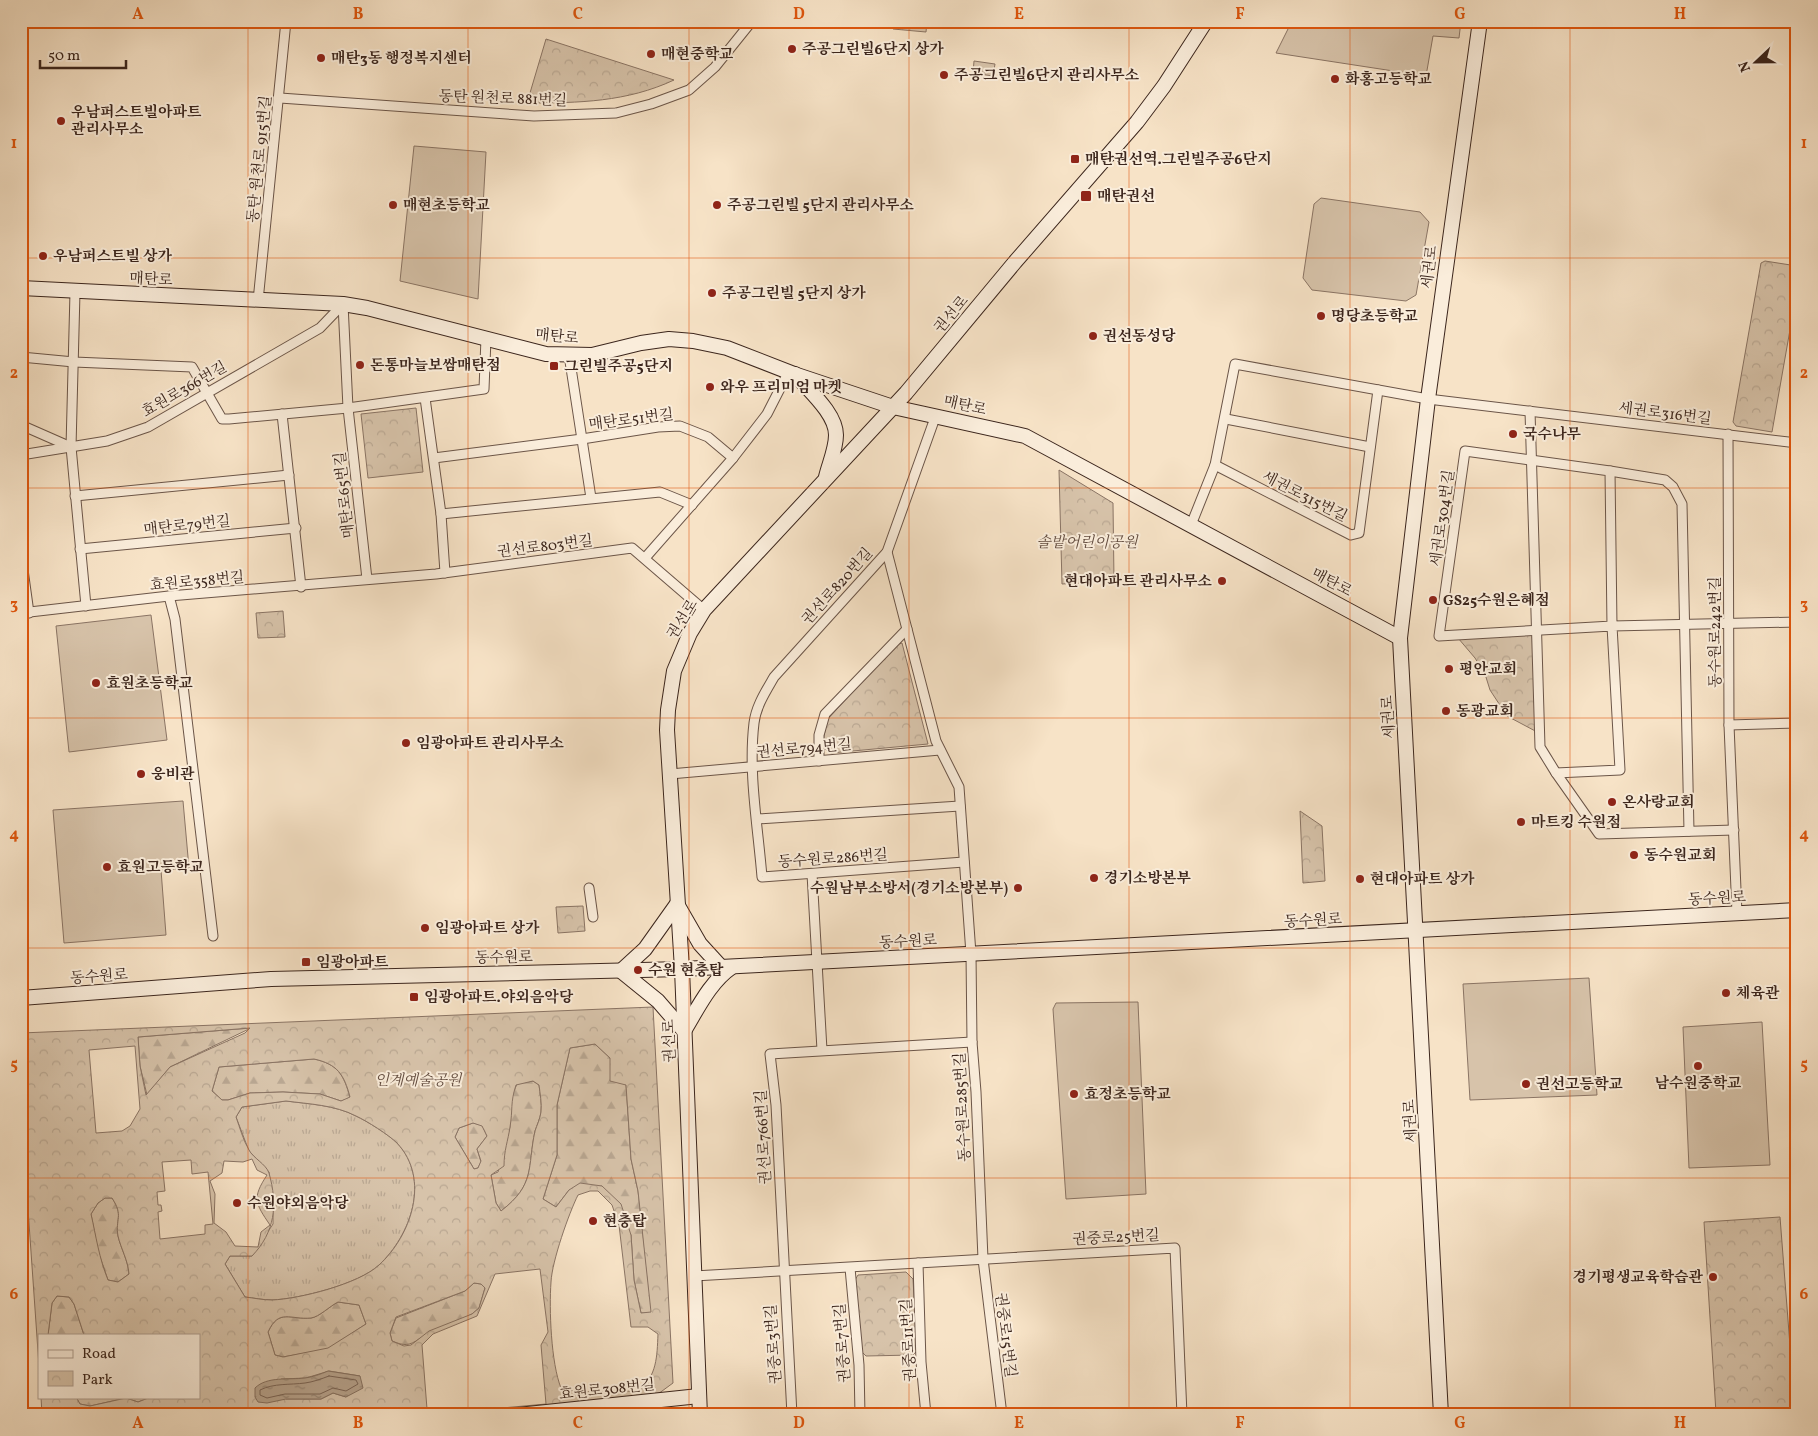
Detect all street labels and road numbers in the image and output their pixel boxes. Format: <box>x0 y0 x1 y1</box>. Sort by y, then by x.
street label: 동탄 원천로 881번길 <box>438 87 568 112</box>
street label: 동탄 원천로 915번길 <box>243 94 278 224</box>
street label: 세권로 <box>1417 244 1444 290</box>
street label: 매탄로 <box>129 269 174 292</box>
street label: 권선로 <box>930 291 974 338</box>
street label: 매탄로 <box>534 325 580 350</box>
street label: 효원로366번길 <box>138 357 231 423</box>
street label: 매탄로 <box>941 391 989 422</box>
street label: 세권로316번길 <box>1617 398 1713 431</box>
street label: 매탄로51번길 <box>587 405 675 436</box>
street label: 매탄로65번길 <box>330 450 360 539</box>
street label: 세권로315번길 <box>1258 467 1351 528</box>
street label: 세권로304번길 <box>1426 468 1461 568</box>
street label: 매탄로79번길 <box>143 511 232 542</box>
street label: 권선로803번길 <box>496 531 594 564</box>
street label: 권선로820번길 <box>798 544 878 630</box>
street label: 매탄로 <box>1307 564 1356 603</box>
street label: 효원로358번길 <box>149 568 245 597</box>
street label: 동수원로242번길 <box>1706 576 1727 688</box>
street label: 권선로 <box>663 595 704 644</box>
street label: 세권로 <box>1378 694 1401 739</box>
street label: 권선로794번길 <box>755 735 853 764</box>
street label: 동수원로286번길 <box>777 845 889 874</box>
street label: 동수원로 <box>1688 887 1747 912</box>
street label: 동수원로 <box>1284 909 1343 934</box>
street label: 동수원로 <box>879 930 938 955</box>
street label: 동수원로 <box>475 947 534 970</box>
street label: 동수원로 <box>69 965 129 990</box>
street label: 권선로 <box>659 1018 682 1063</box>
street label: 동수원로285번길 <box>950 1052 977 1162</box>
street label: 권선로766번길 <box>752 1089 777 1185</box>
street label: 세권로 <box>1400 1098 1423 1143</box>
street label: 권중로25번길 <box>1072 1226 1160 1251</box>
street label: 권중로15번길 <box>989 1291 1020 1379</box>
street label: 권중로11번길 <box>897 1297 922 1382</box>
street label: 권중로7번길 <box>830 1302 857 1383</box>
street label: 권중로3번길 <box>761 1303 788 1385</box>
street label: 효원로308번길 <box>558 1375 656 1406</box>

